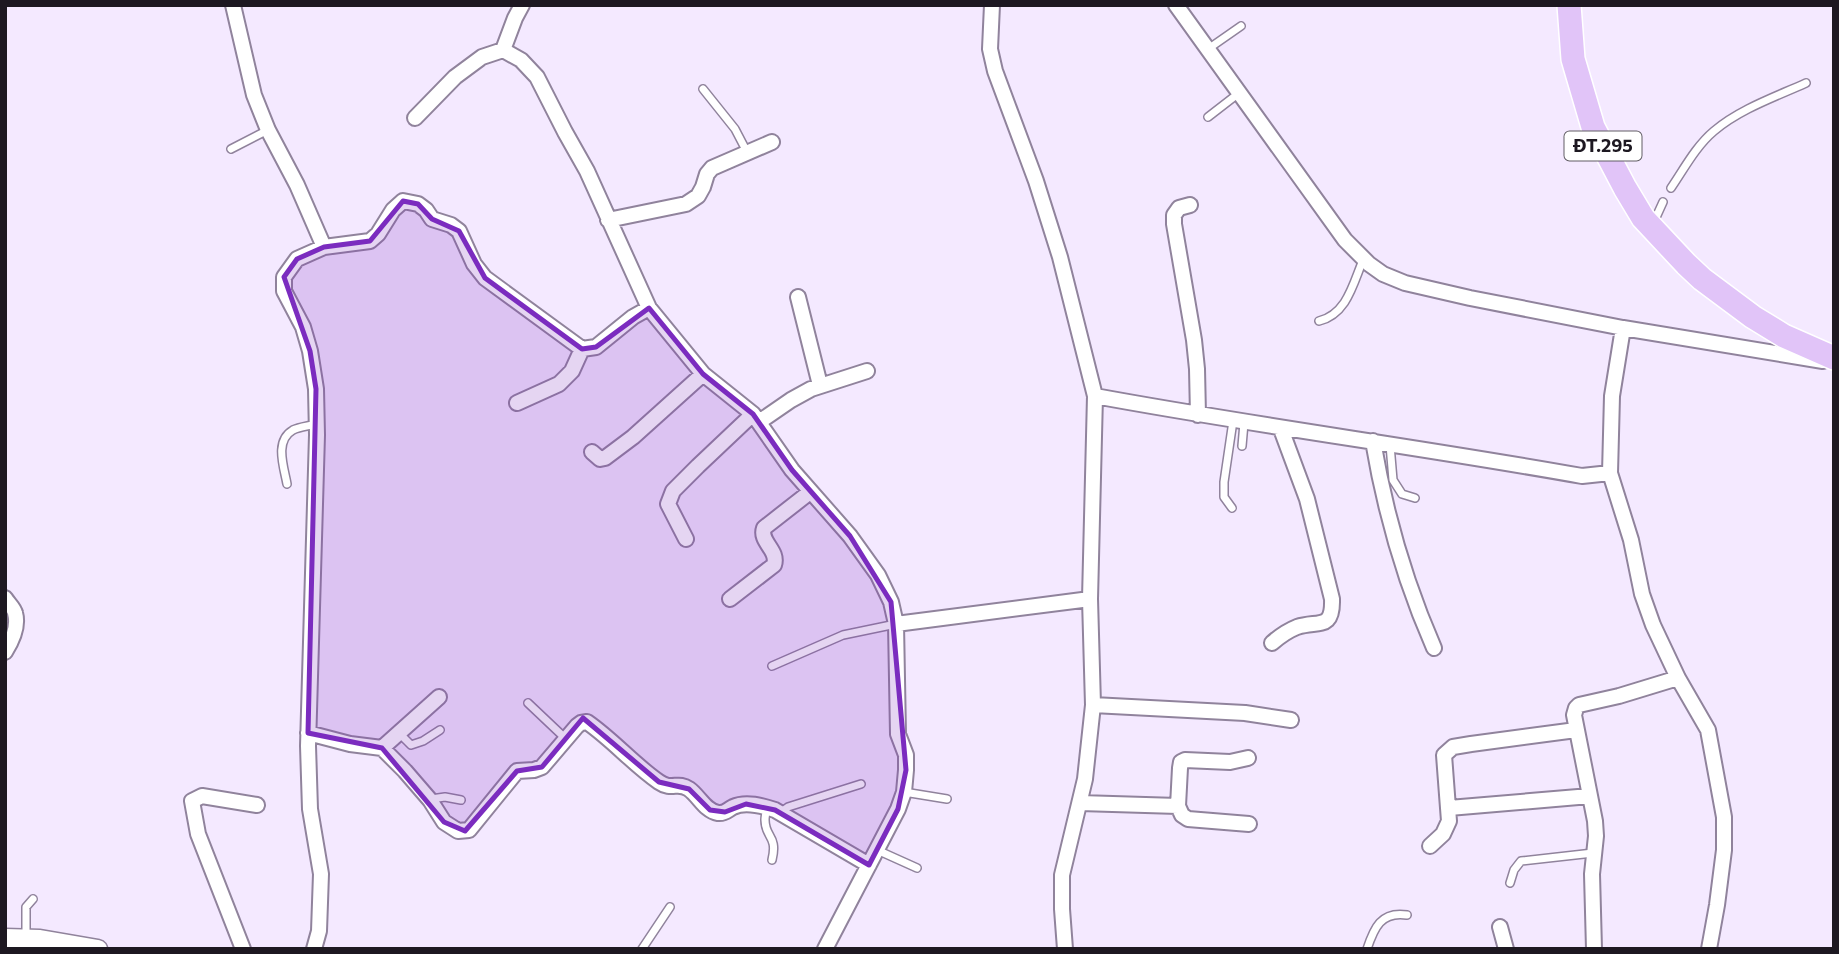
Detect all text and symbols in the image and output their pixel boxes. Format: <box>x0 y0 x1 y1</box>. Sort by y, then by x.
road number: ĐT.295 <box>1564 132 1642 160</box>

